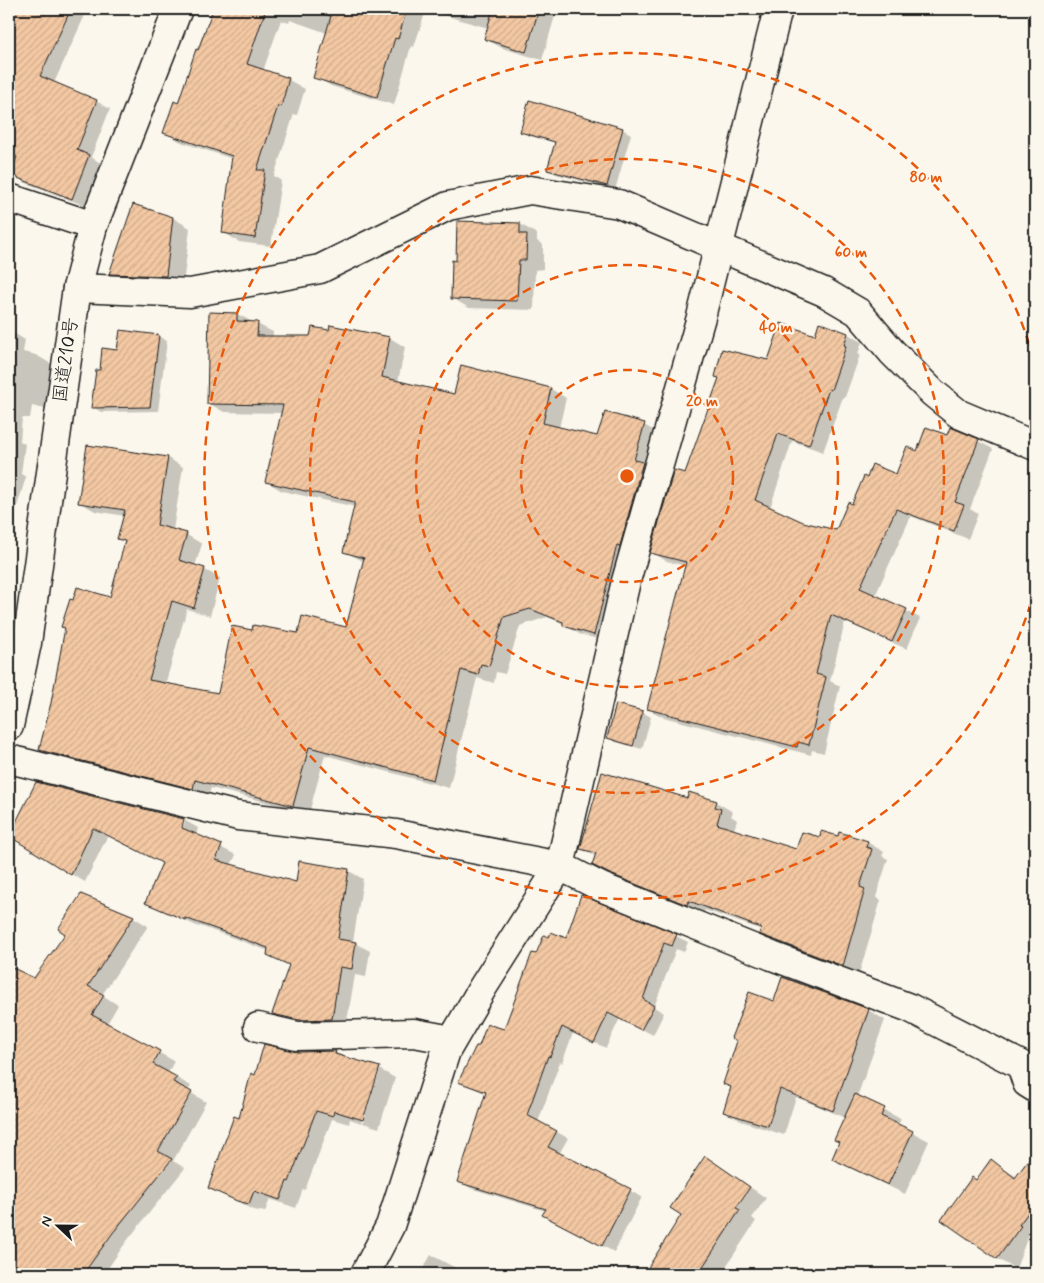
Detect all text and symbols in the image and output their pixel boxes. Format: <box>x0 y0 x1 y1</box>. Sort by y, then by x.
text: 80 m <box>909 168 943 188</box>
text: 60 m <box>835 243 867 263</box>
street label: 国道210号 <box>48 316 84 404</box>
text: 40 m <box>759 318 793 338</box>
text: 20 m <box>686 392 718 412</box>
centre of rings <box>618 467 636 485</box>
north arrow <box>32 1200 82 1250</box>
text: N <box>37 1214 57 1229</box>

